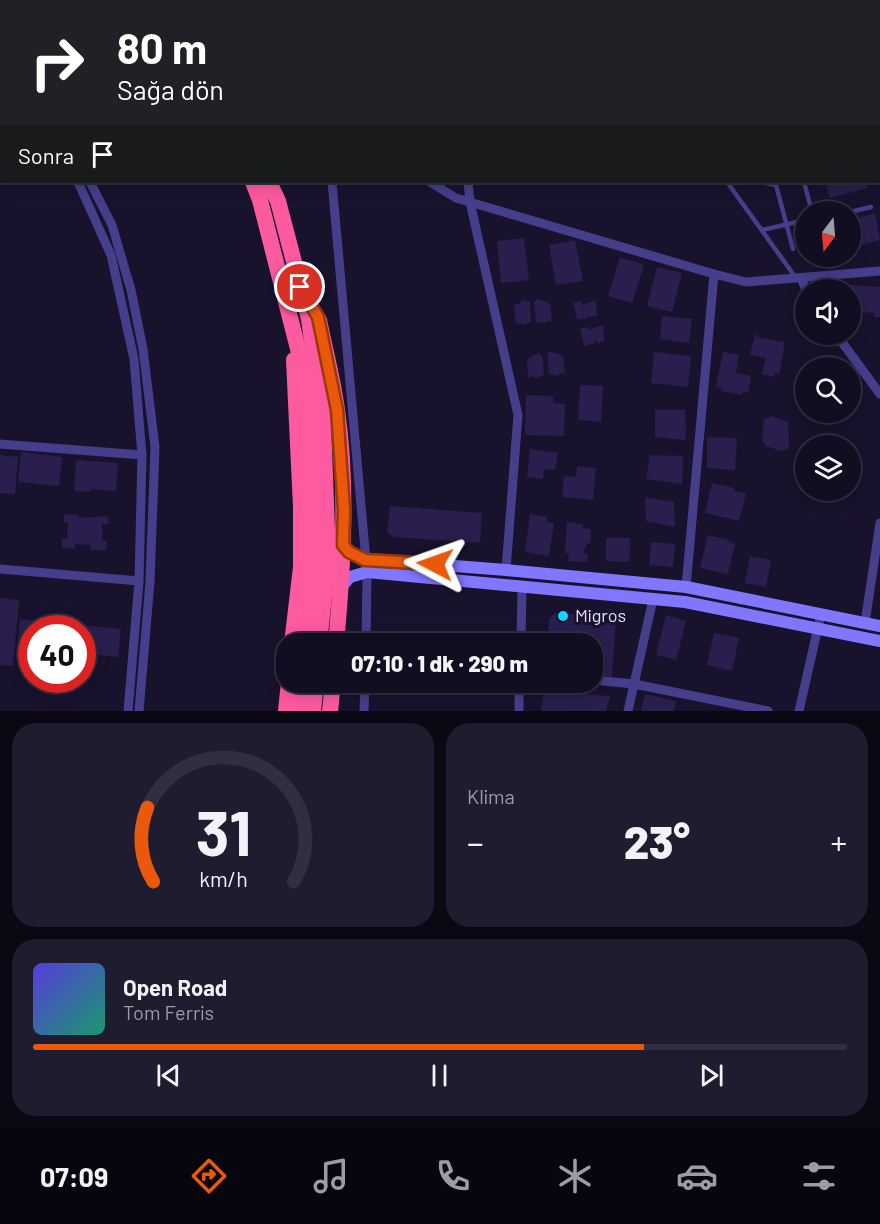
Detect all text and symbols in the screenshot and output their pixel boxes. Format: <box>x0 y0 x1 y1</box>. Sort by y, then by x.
text: 80 m <box>117 22 207 72</box>
icon: right <box>18 24 96 102</box>
text: Sağa dön <box>117 73 224 105</box>
icon: arrive <box>86 138 119 171</box>
text: Sonra <box>18 142 74 168</box>
north arrow <box>795 201 861 267</box>
map controls <box>795 201 861 501</box>
pin <box>274 261 325 312</box>
icon: arrive <box>283 270 316 303</box>
button: sound <box>795 279 861 345</box>
button: search <box>795 357 861 423</box>
button: layers <box>795 435 861 501</box>
position arrow <box>403 532 467 596</box>
place label: Migros <box>575 604 626 626</box>
marker: Migros <box>556 609 570 623</box>
speed limit sign: 40 <box>18 615 96 693</box>
text: 07:10 · 1 dk · 290 m <box>351 650 528 676</box>
text: Klima <box>467 784 515 808</box>
text: 31 <box>195 794 251 868</box>
text: 23° <box>624 814 690 868</box>
text: − <box>467 822 484 862</box>
text: + <box>830 822 847 862</box>
text: km/h <box>199 866 247 891</box>
text: Open Road <box>123 974 227 1000</box>
text: Tom Ferris <box>123 1000 214 1024</box>
icon: previous <box>152 1059 185 1092</box>
icon: pause <box>423 1059 456 1092</box>
icon: next <box>695 1059 728 1092</box>
icon: directions <box>188 1155 230 1197</box>
icon: music <box>310 1155 352 1197</box>
icon: phone <box>432 1155 474 1197</box>
icon: climate <box>554 1155 596 1197</box>
icon: car <box>676 1155 718 1197</box>
icon: filters <box>798 1155 840 1197</box>
text: 07:09 <box>40 1160 108 1192</box>

